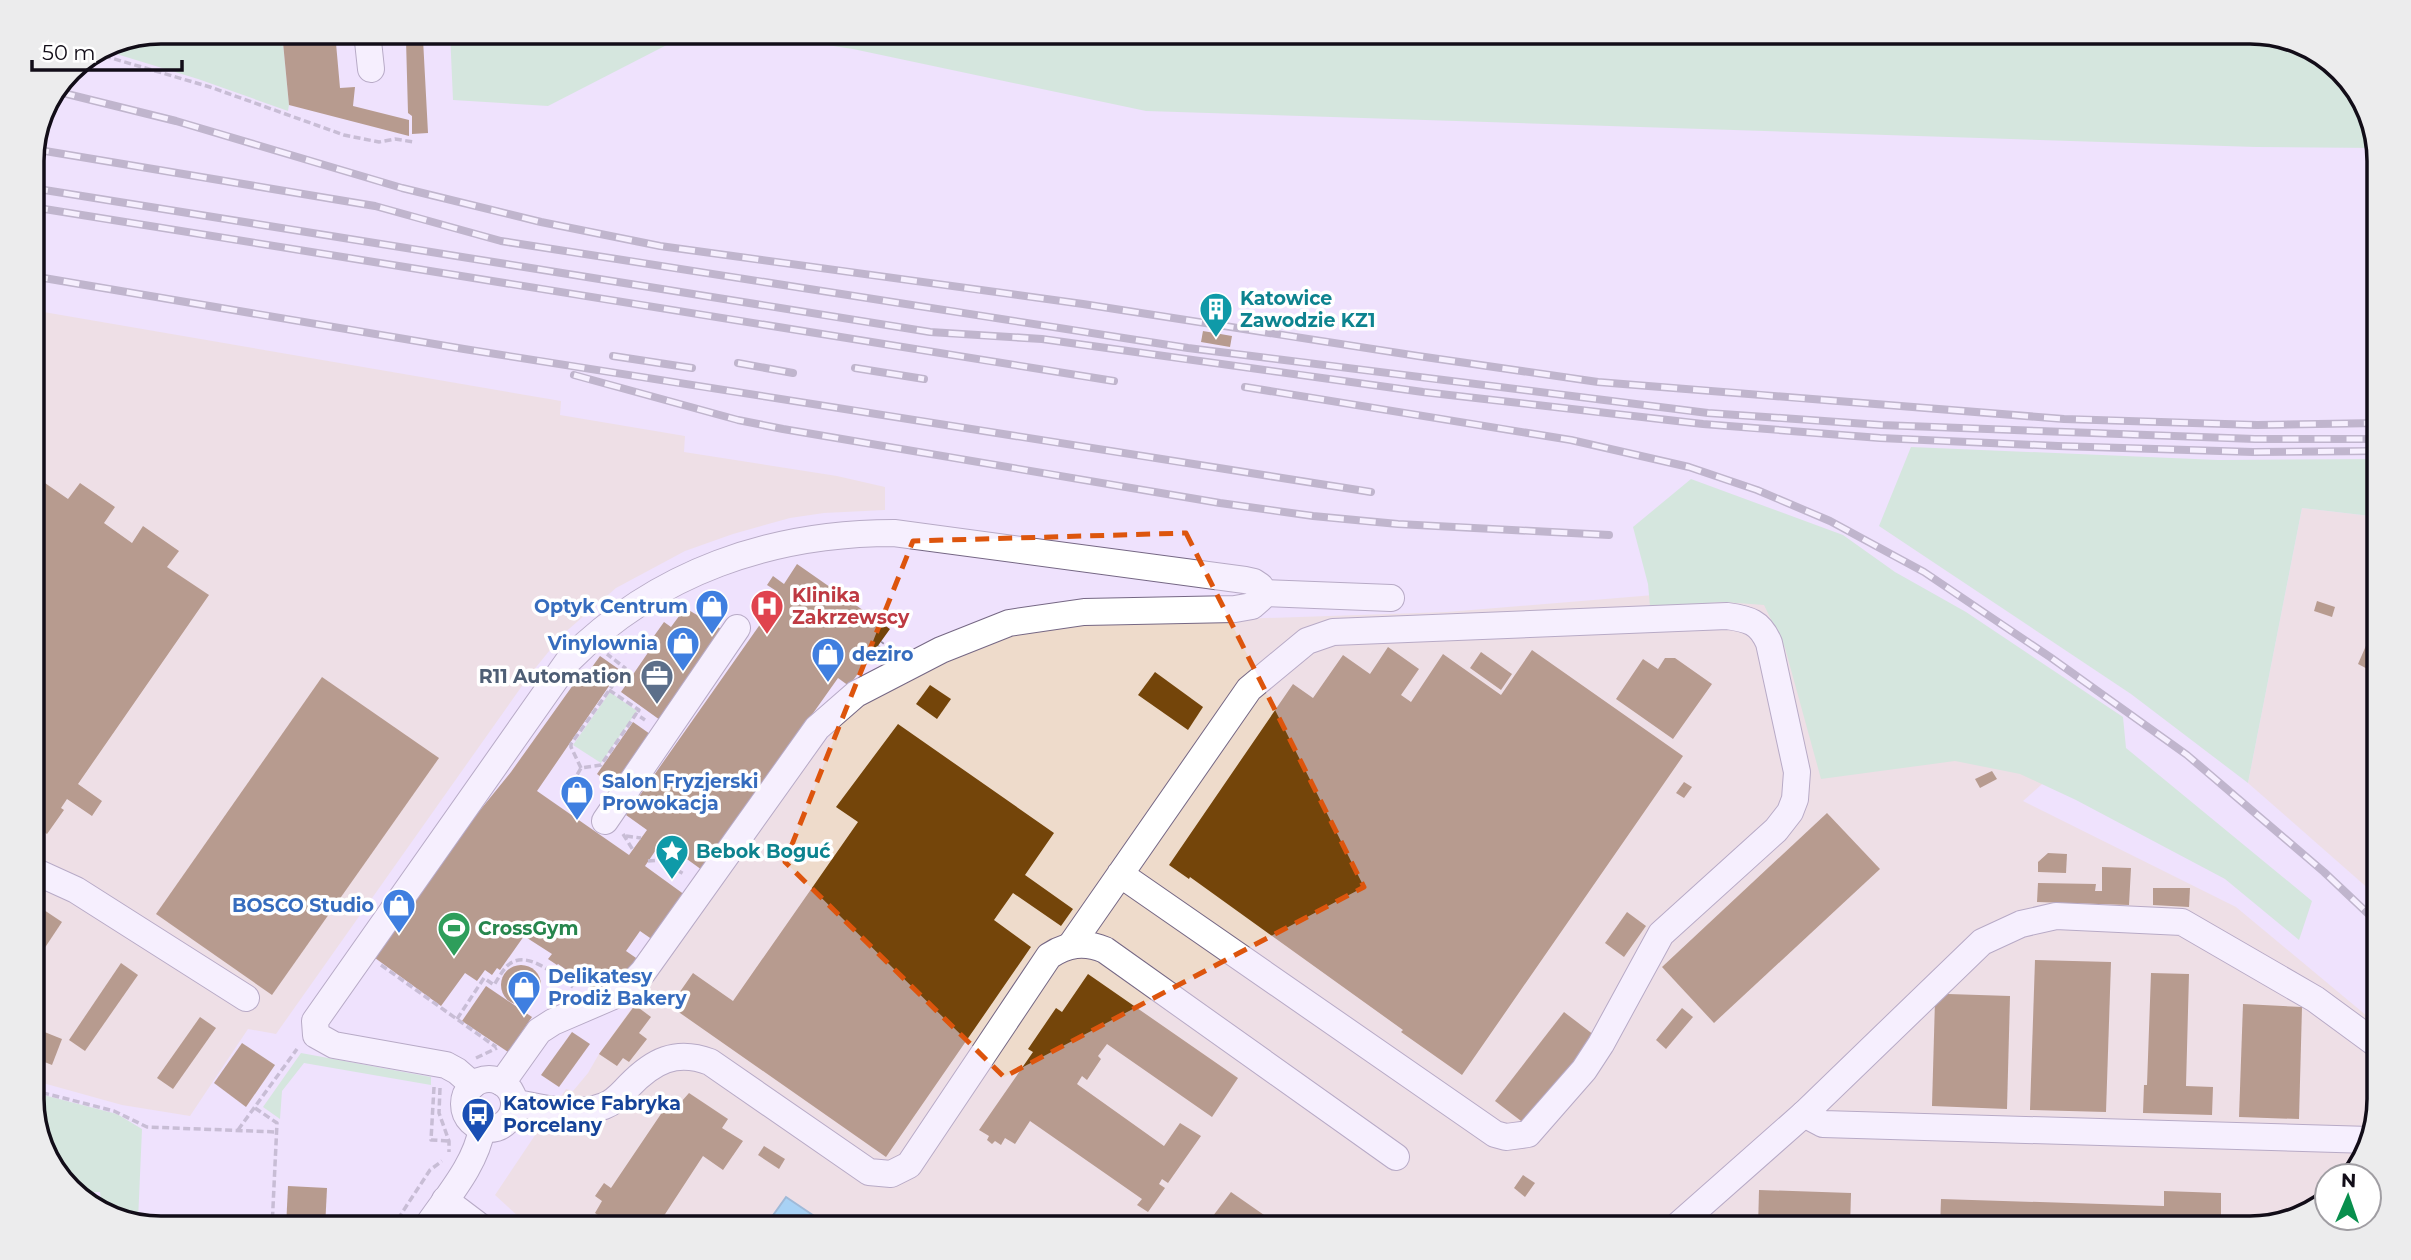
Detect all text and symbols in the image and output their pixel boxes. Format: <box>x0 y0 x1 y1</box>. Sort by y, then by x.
scale bar <box>32 28 182 72</box>
text: 50 m <box>42 40 96 65</box>
place label: Katowice Zawodzie KZ1 <box>1240 287 1375 332</box>
building icon: Katowice Zawodzie KZ1 <box>1197 290 1235 339</box>
place label: Klinika Zakrzewscy <box>792 584 910 629</box>
shop icon: Optyk Centrum <box>693 587 731 636</box>
hospital icon: Klinika Zakrzewscy <box>748 587 786 636</box>
place label: Optyk Centrum <box>534 595 688 618</box>
shop icon: Vinylownia <box>664 624 702 673</box>
place label: Vinylownia <box>547 632 658 655</box>
shop icon: deziro <box>809 635 847 684</box>
place label: deziro <box>852 643 914 666</box>
office icon: R11 Automation <box>638 657 676 706</box>
place label: R11 Automation <box>479 665 632 688</box>
place label: Salon Fryzjerski Prowokacja <box>602 770 758 815</box>
shop icon: Salon Fryzjerski Prowokacja <box>558 773 596 822</box>
place icon: Bebok Boguć <box>653 832 691 881</box>
place label: Bebok Boguć <box>696 840 830 863</box>
shop icon: BOSCO Studio <box>380 886 418 935</box>
place label: BOSCO Studio <box>232 894 374 917</box>
sports icon: CrossGym <box>435 909 473 958</box>
place label: CrossGym <box>478 917 578 940</box>
place label: Delikatesy Prodiż Bakery <box>548 965 687 1010</box>
shop icon: Delikatesy Prodiż Bakery <box>505 968 543 1017</box>
place label: Katowice Fabryka Porcelany <box>503 1092 681 1137</box>
bus stop icon: Katowice Fabryka Porcelany <box>459 1095 497 1144</box>
north arrow <box>2313 1162 2383 1232</box>
text: N <box>2340 1169 2357 1192</box>

